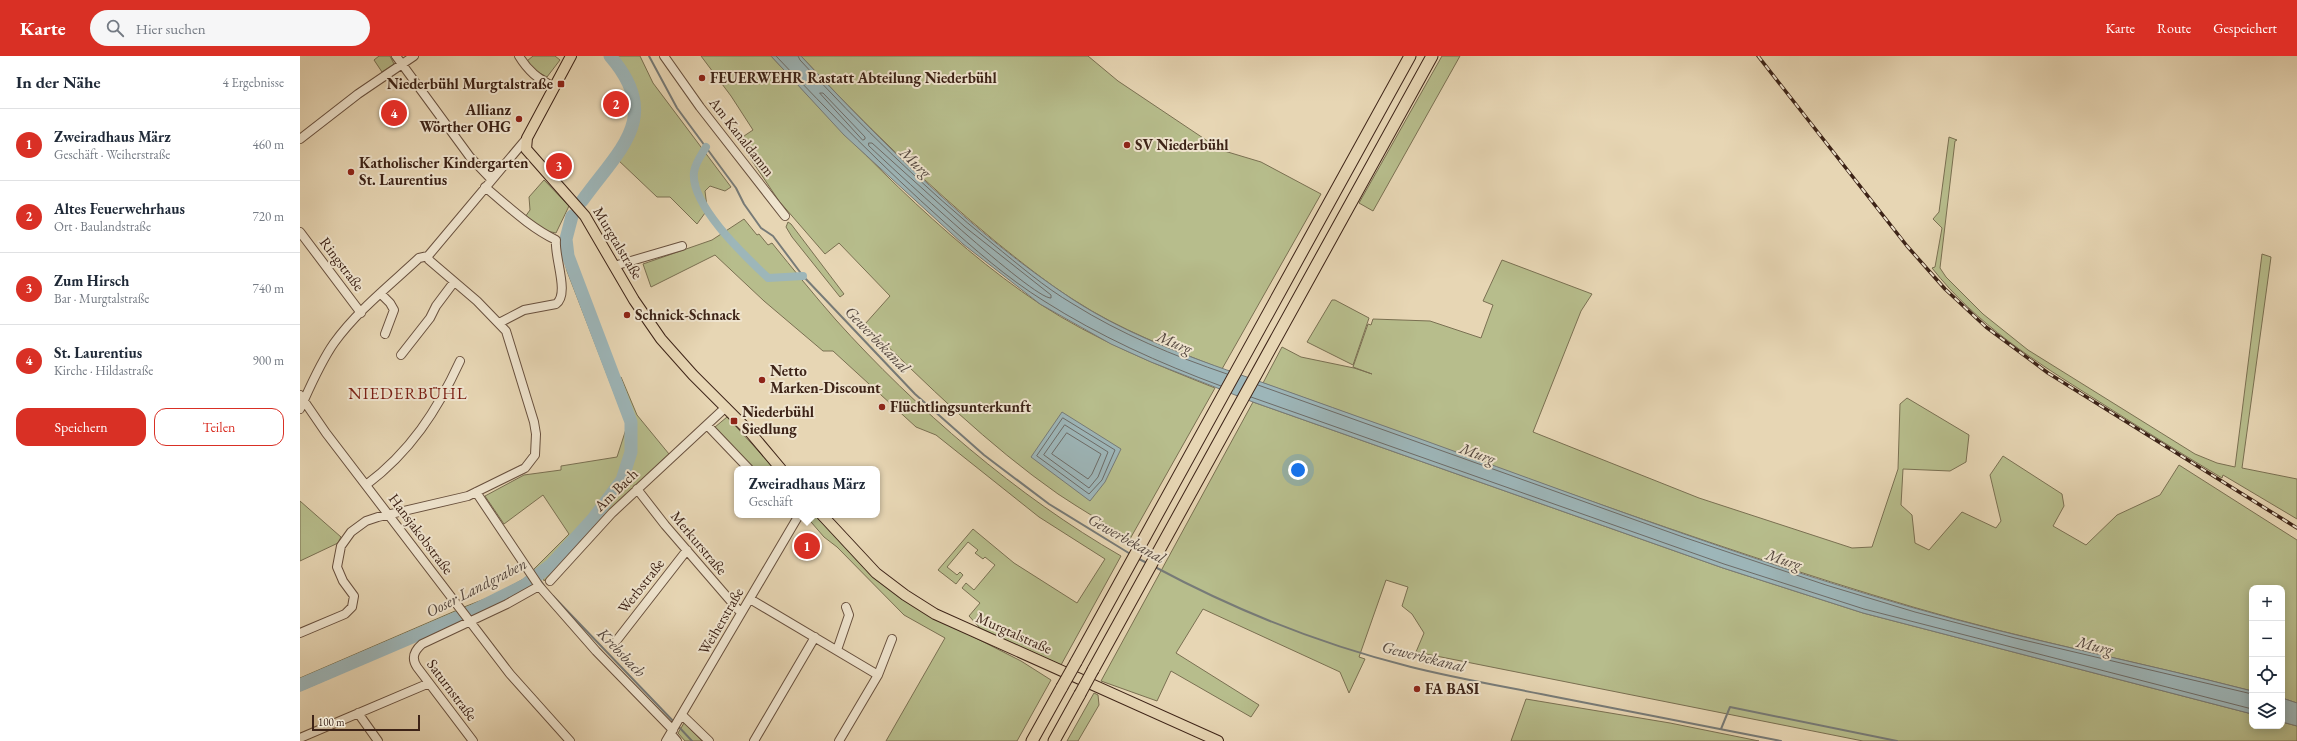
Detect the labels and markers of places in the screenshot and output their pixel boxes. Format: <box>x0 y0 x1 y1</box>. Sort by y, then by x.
place label: FEUERWEHR Rastatt Abteilung Niederbühl <box>710 68 997 87</box>
marker: FEUERWEHR Rastatt Abteilung Niederbühl <box>697 73 707 83</box>
place label: Niederbühl Murgtalstraße <box>387 74 553 93</box>
marker: Niederbühl Murgtalstraße <box>556 79 566 89</box>
pin: 2 <box>603 89 629 119</box>
pin: 4 <box>381 98 407 128</box>
place label: Allianz Wörther OHG <box>419 100 511 136</box>
marker: Allianz Wörther OHG <box>514 114 524 124</box>
place label: SV Niederbühl <box>1135 135 1229 154</box>
marker: SV Niederbühl <box>1122 140 1132 150</box>
pin: 3 <box>546 151 572 181</box>
place label: Katholischer Kindergarten St. Laurentius <box>359 153 529 189</box>
marker: Katholischer Kindergarten St. Laurentius <box>346 167 356 177</box>
place label: Schnick-Schnack <box>635 305 741 324</box>
marker: Schnick-Schnack <box>622 310 632 320</box>
place label: Netto Marken-Discount <box>770 361 881 397</box>
marker: Netto Marken-Discount <box>757 375 767 385</box>
place label: Flüchtlingsunterkunft <box>890 397 1031 416</box>
place label: Niederbühl Siedlung <box>742 402 815 438</box>
marker: Flüchtlingsunterkunft <box>877 402 887 412</box>
marker: Niederbühl Siedlung <box>729 416 739 426</box>
pin: 1 <box>794 531 820 561</box>
place label: FA BASI <box>1425 679 1480 698</box>
marker: FA BASI <box>1412 684 1422 694</box>

